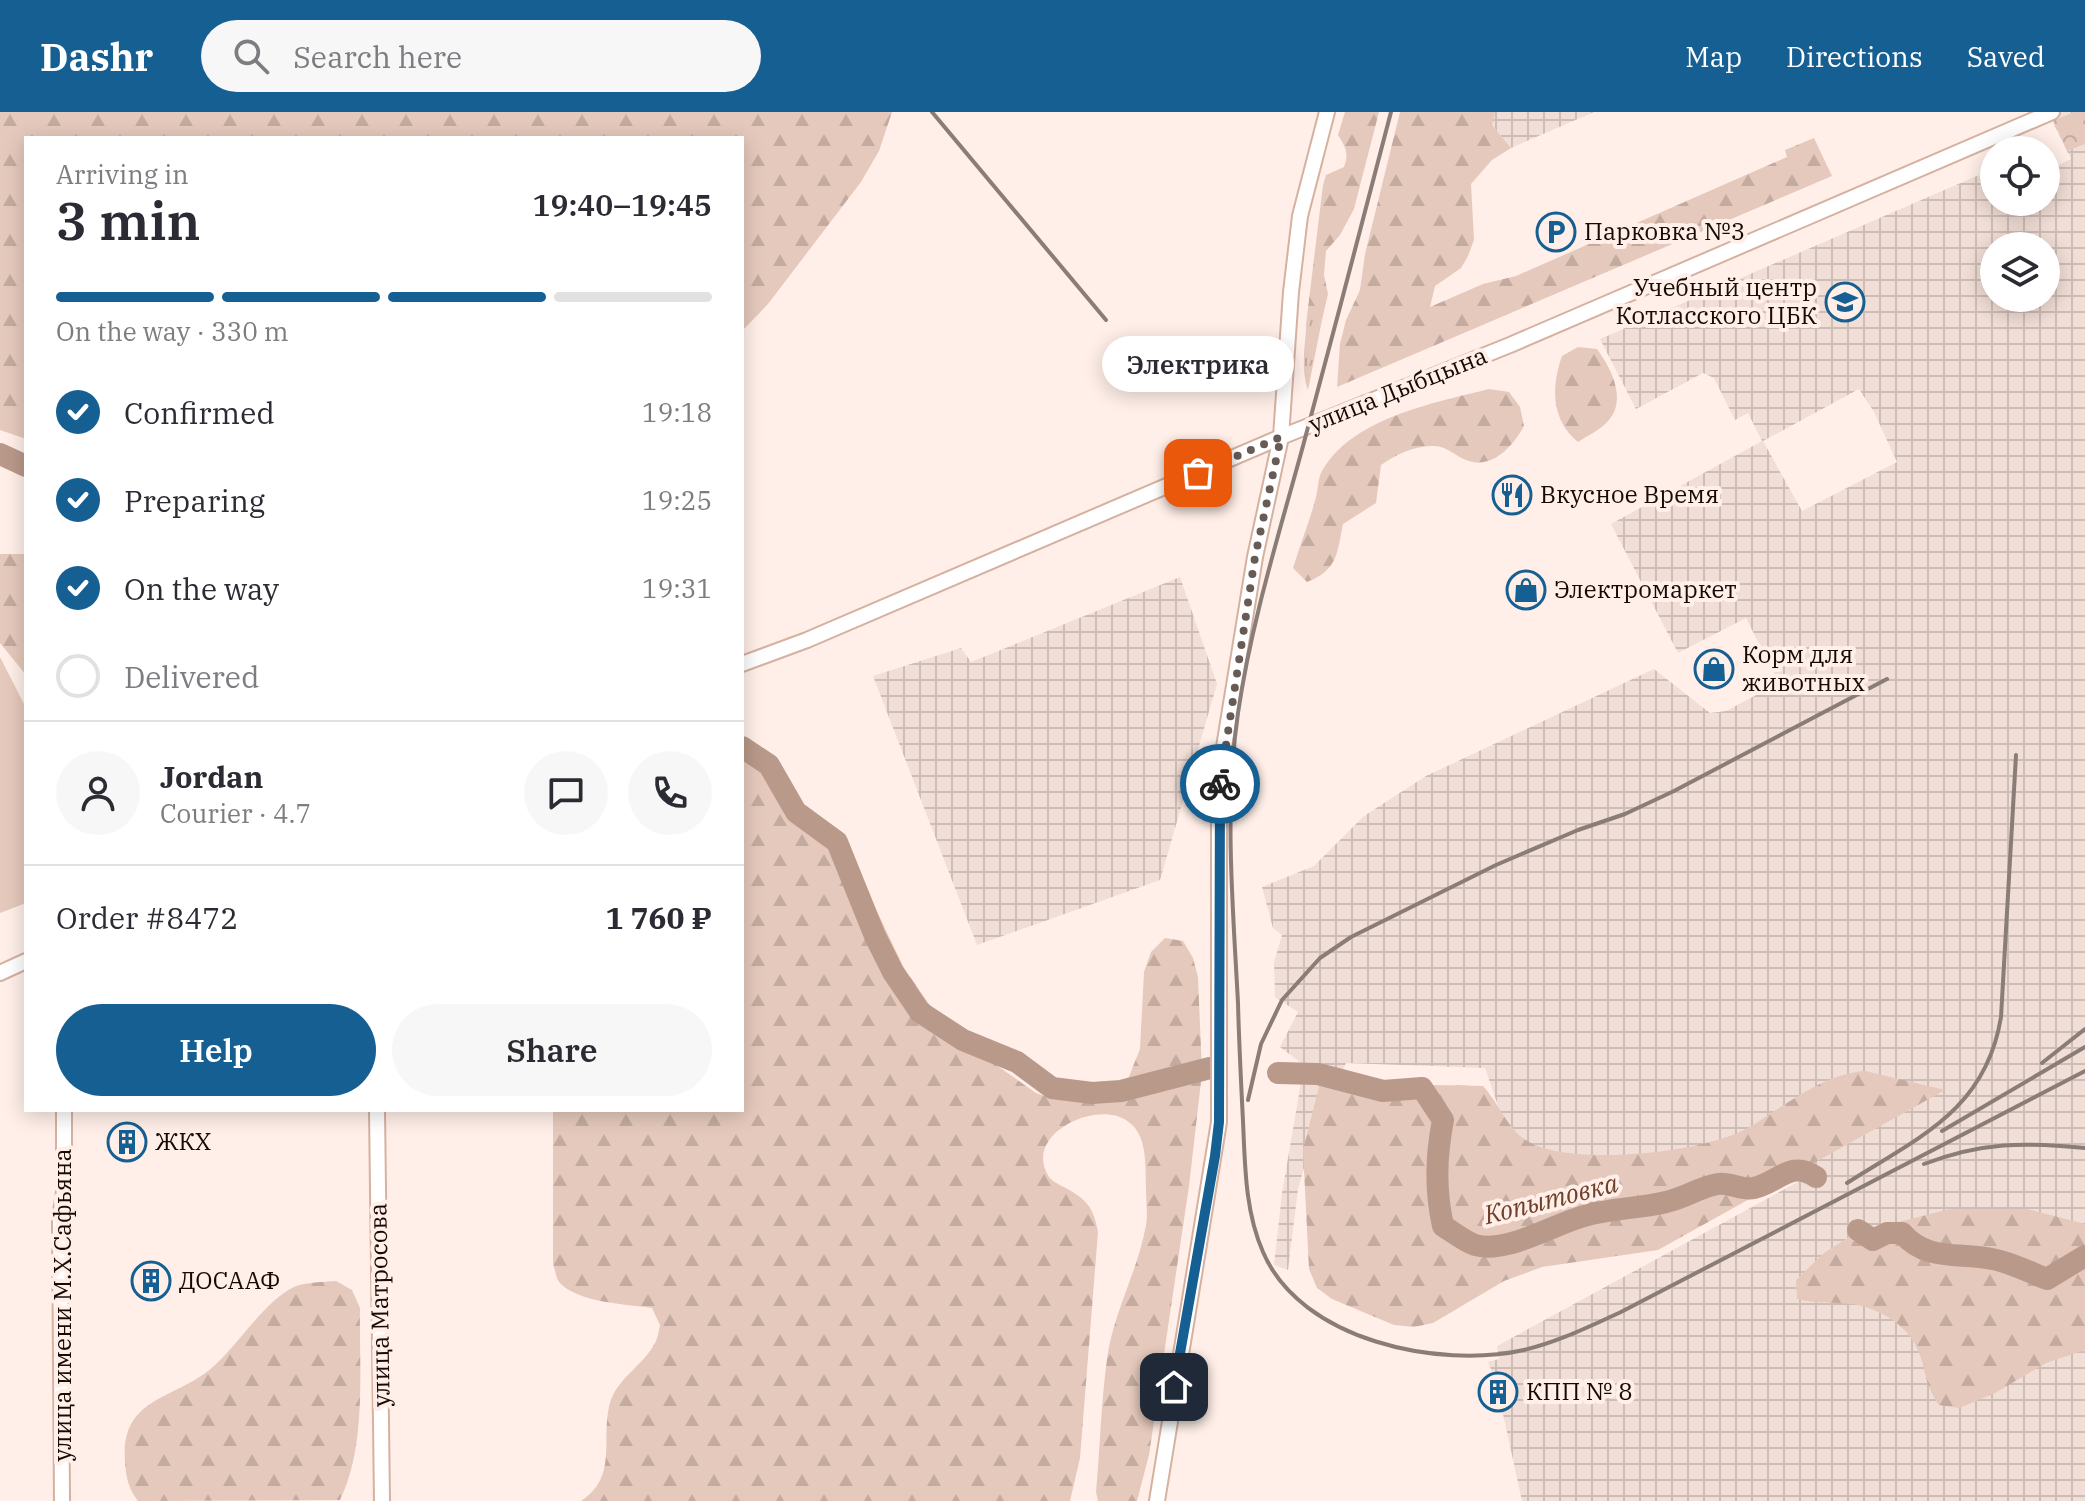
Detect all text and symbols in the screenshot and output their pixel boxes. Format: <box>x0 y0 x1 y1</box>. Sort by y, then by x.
search box <box>201 20 761 92</box>
text: Dashr <box>40 32 153 81</box>
icon: search <box>229 34 273 78</box>
text: Search here <box>293 37 462 76</box>
text: Map <box>1685 38 1742 75</box>
text: Directions <box>1786 38 1923 75</box>
text: Saved <box>1967 38 2045 75</box>
map controls <box>1980 136 2060 312</box>
button: locate <box>1980 136 2060 216</box>
text: Arriving in <box>56 157 189 191</box>
text: 19:40–19:45 <box>532 185 712 224</box>
text: 3 min <box>56 187 201 254</box>
parking icon: Парковка №3 <box>1535 211 1577 253</box>
place label: Парковка №3 <box>1584 215 1745 247</box>
button: layers <box>1980 232 2060 312</box>
place label: Учебный центр Котласского ЦБК <box>1616 271 1818 331</box>
school or university icon: Учебный центр Котласского ЦБК <box>1824 281 1866 323</box>
text: On the way · 330 m <box>56 314 289 348</box>
callout: Электрика <box>1102 337 1294 393</box>
street label: улица Дыбцына <box>1304 339 1492 439</box>
text: Электрика <box>1126 347 1270 381</box>
icon: check <box>56 390 100 434</box>
text: Confirmed <box>124 393 275 432</box>
text: 19:18 <box>642 395 712 429</box>
pin <box>1164 439 1232 507</box>
icon: bag <box>1176 451 1220 495</box>
restaurant icon: Вкусное Время <box>1491 474 1533 516</box>
icon: check <box>56 478 100 522</box>
place label: Вкусное Время <box>1540 478 1719 510</box>
text: Preparing <box>124 481 265 520</box>
text: 19:25 <box>642 483 712 517</box>
icon: check <box>56 566 100 610</box>
text: On the way <box>124 569 279 608</box>
shop icon: Электромаркет <box>1505 569 1547 611</box>
text: 19:31 <box>642 571 712 605</box>
place label: Электромаркет <box>1554 573 1737 605</box>
place label: Корм для животных <box>1742 638 1865 698</box>
shop icon: Корм для животных <box>1693 648 1735 690</box>
text: Delivered <box>124 657 259 696</box>
courier <box>1180 744 1260 824</box>
button: person <box>56 751 140 835</box>
button: chat <box>524 751 608 835</box>
button: phone <box>628 751 712 835</box>
text: Jordan <box>160 757 263 796</box>
icon: bike <box>1198 762 1242 806</box>
text: Courier · 4.7 <box>160 796 311 830</box>
text: Order #8472 <box>56 898 238 937</box>
text: 1 760 ₽ <box>606 898 712 937</box>
button: Help <box>56 1004 376 1096</box>
button: Share <box>392 1004 712 1096</box>
building icon: ЖКХ <box>106 1121 148 1163</box>
place label: ЖКХ <box>155 1125 211 1157</box>
street label: улица имени М.Х.Сафьяна <box>46 1148 78 1462</box>
water label: Копытовка <box>1479 1165 1621 1231</box>
street label: улица Матросова <box>361 1203 397 1407</box>
building icon: ДОСААФ <box>130 1260 172 1302</box>
place label: ДОСААФ <box>179 1264 280 1296</box>
pin <box>1140 1353 1208 1421</box>
icon: home <box>1152 1365 1196 1409</box>
building icon: КПП № 8 <box>1477 1371 1519 1413</box>
place label: КПП № 8 <box>1526 1375 1633 1407</box>

